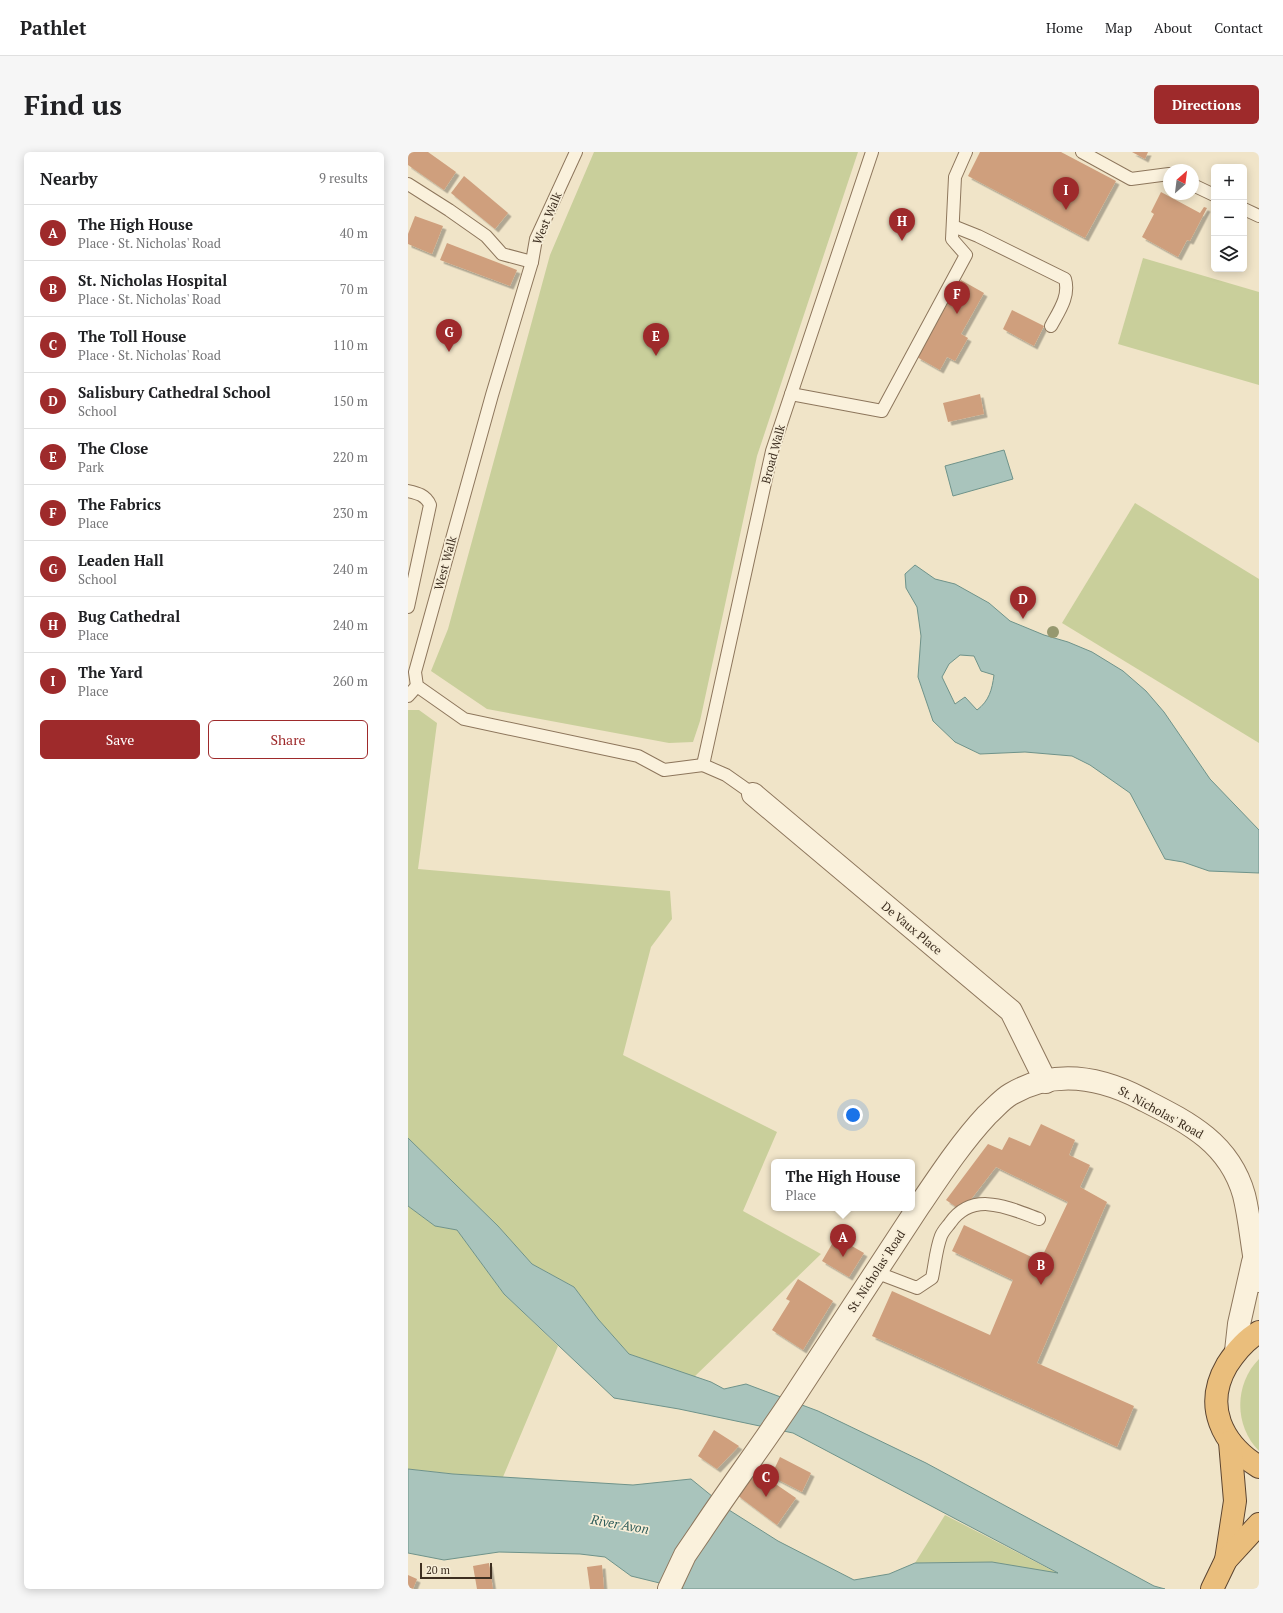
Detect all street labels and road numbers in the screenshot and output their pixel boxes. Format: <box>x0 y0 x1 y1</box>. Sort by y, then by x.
street label: West Walk <box>529 189 565 246</box>
street label: Broad Walk <box>758 422 788 485</box>
street label: West Walk <box>431 534 460 592</box>
street label: De Vaux Place <box>879 898 945 958</box>
street label: St. Nicholas' Road <box>1116 1082 1207 1142</box>
street label: St. Nicholas' Road <box>844 1227 908 1315</box>

